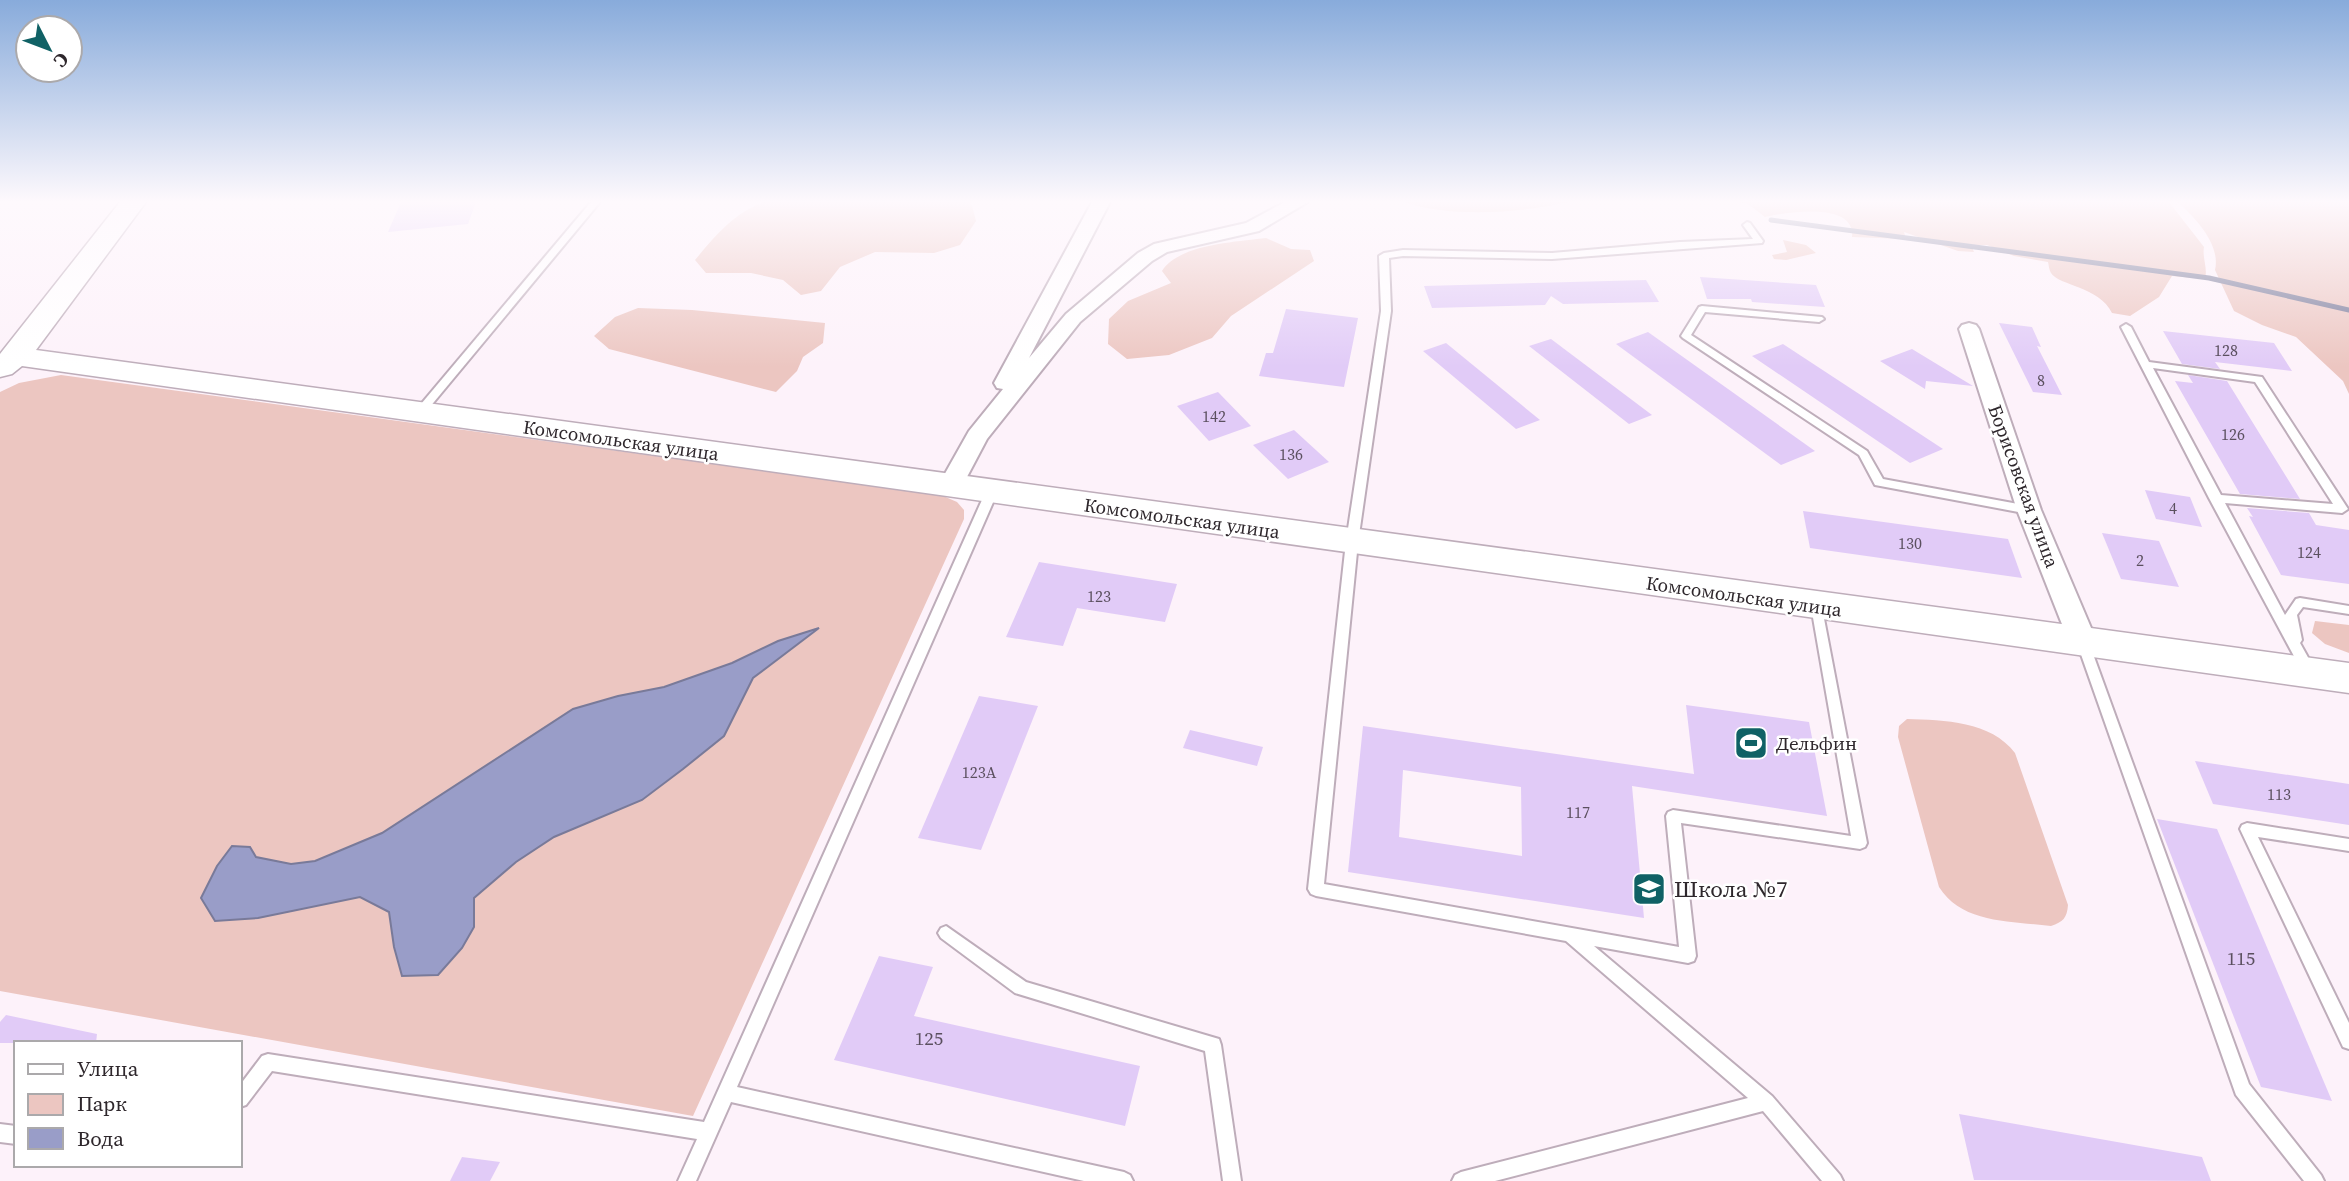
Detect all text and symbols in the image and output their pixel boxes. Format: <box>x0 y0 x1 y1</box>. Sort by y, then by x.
north arrow <box>14 14 84 84</box>
text: С <box>48 47 75 74</box>
house number: 128 <box>2214 339 2238 361</box>
house number: 8 <box>2037 369 2045 391</box>
street label: Борисовская улица <box>1982 401 2066 571</box>
house number: 142 <box>1202 405 1226 427</box>
street label: Комсомольская улица <box>521 413 721 467</box>
house number: 126 <box>2221 423 2245 445</box>
house number: 136 <box>1279 443 1303 465</box>
street label: Комсомольская улица <box>1082 491 1282 545</box>
house number: 4 <box>2169 497 2177 519</box>
house number: 130 <box>1898 532 1922 554</box>
house number: 124 <box>2297 541 2321 563</box>
house number: 2 <box>2136 549 2144 571</box>
street label: Комсомольская улица <box>1644 569 1844 623</box>
house number: 123 <box>1087 585 1111 607</box>
sports icon: Дельфин <box>1732 724 1770 762</box>
place label: Дельфин <box>1776 730 1857 756</box>
house number: 123А <box>962 761 997 783</box>
house number: 113 <box>2267 783 2291 805</box>
house number: 117 <box>1566 801 1590 823</box>
school or university icon: Школа №7 <box>1630 870 1668 908</box>
place label: Школа №7 <box>1674 873 1787 905</box>
house number: 115 <box>2227 945 2255 971</box>
house number: 125 <box>915 1025 943 1051</box>
legend <box>14 1041 242 1167</box>
text: Улица <box>77 1054 139 1083</box>
text: Парк <box>77 1089 127 1118</box>
text: Вода <box>77 1124 124 1153</box>

